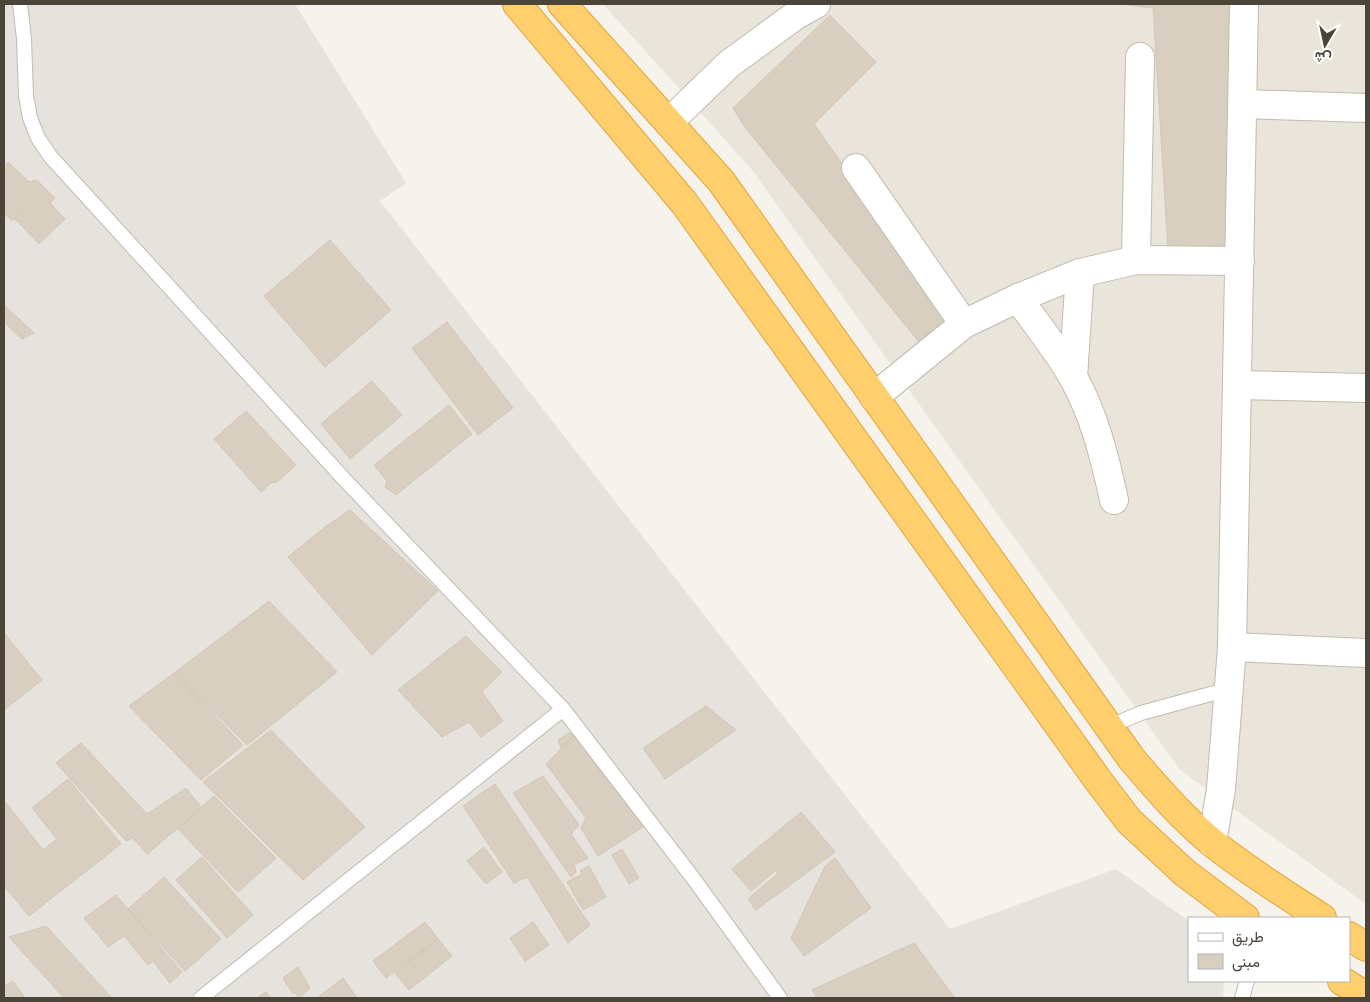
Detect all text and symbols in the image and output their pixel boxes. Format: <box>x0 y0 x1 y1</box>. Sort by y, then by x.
north arrow <box>1300 20 1350 70</box>
text: ش <box>1313 48 1333 68</box>
legend <box>1188 917 1350 982</box>
text: طريق <box>1232 927 1264 947</box>
text: مبنى <box>1232 952 1260 972</box>

